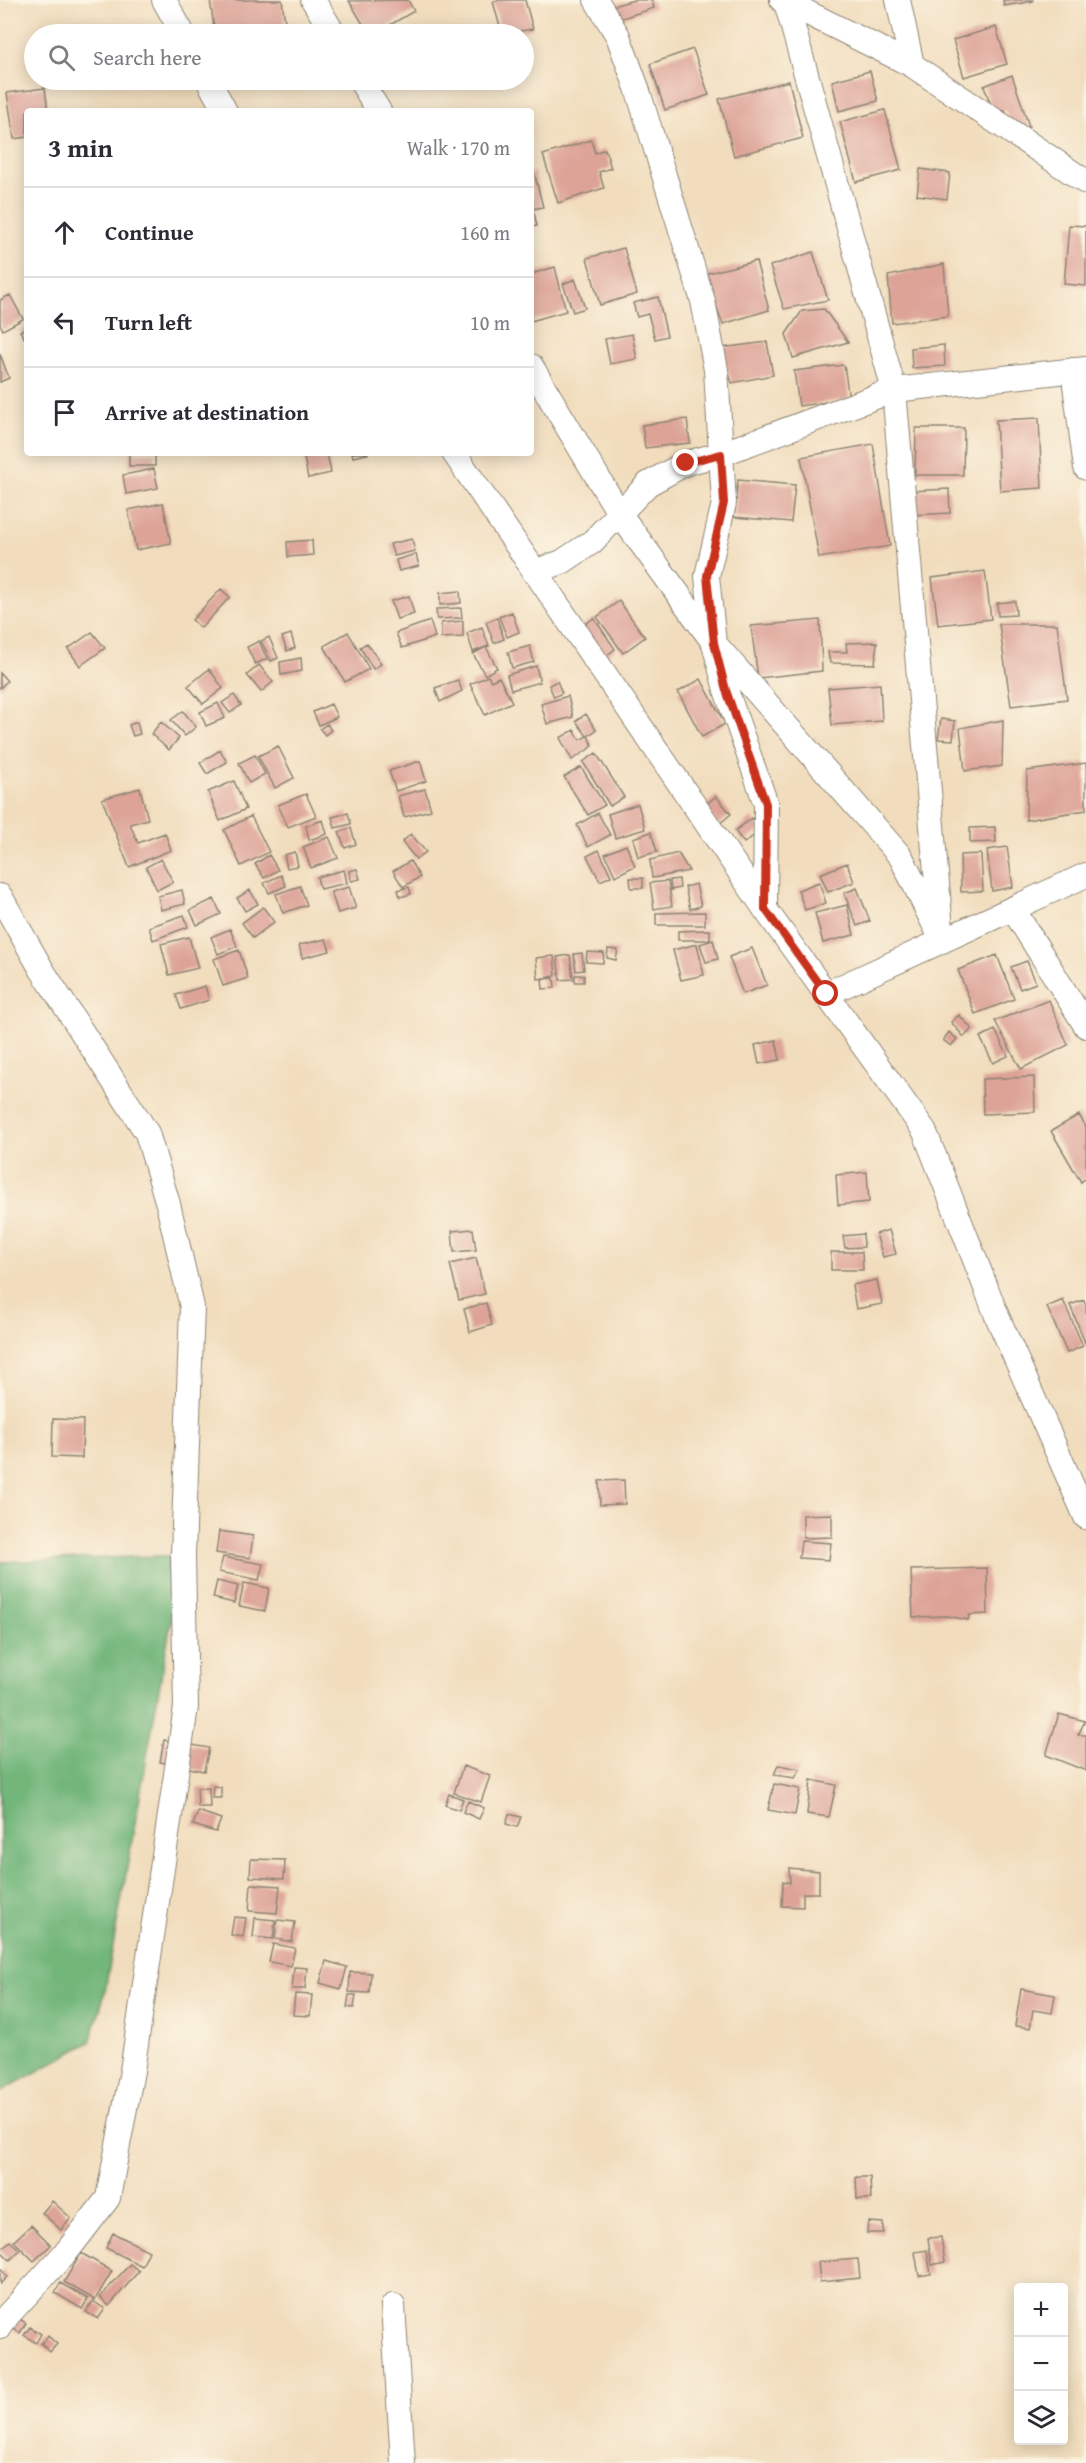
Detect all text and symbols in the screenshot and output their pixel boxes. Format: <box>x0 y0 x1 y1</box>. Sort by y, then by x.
search box <box>24 24 534 90</box>
icon: search <box>45 41 78 74</box>
text: Search here <box>93 41 202 73</box>
text: 3 min <box>48 128 113 167</box>
text: Walk · 170 m <box>407 133 510 162</box>
icon: ahead <box>48 216 81 249</box>
text: Continue <box>105 216 194 248</box>
text: 160 m <box>460 218 510 247</box>
icon: left <box>48 306 81 339</box>
text: Turn left <box>105 306 192 338</box>
text: 10 m <box>470 308 510 337</box>
icon: arrive <box>48 396 81 429</box>
text: Arrive at destination <box>105 396 309 428</box>
route end <box>672 449 698 475</box>
route start <box>812 980 838 1006</box>
map controls <box>1014 2283 1068 2445</box>
button: + <box>1014 2283 1068 2337</box>
button: − <box>1014 2337 1068 2391</box>
button: layers <box>1014 2391 1068 2445</box>

